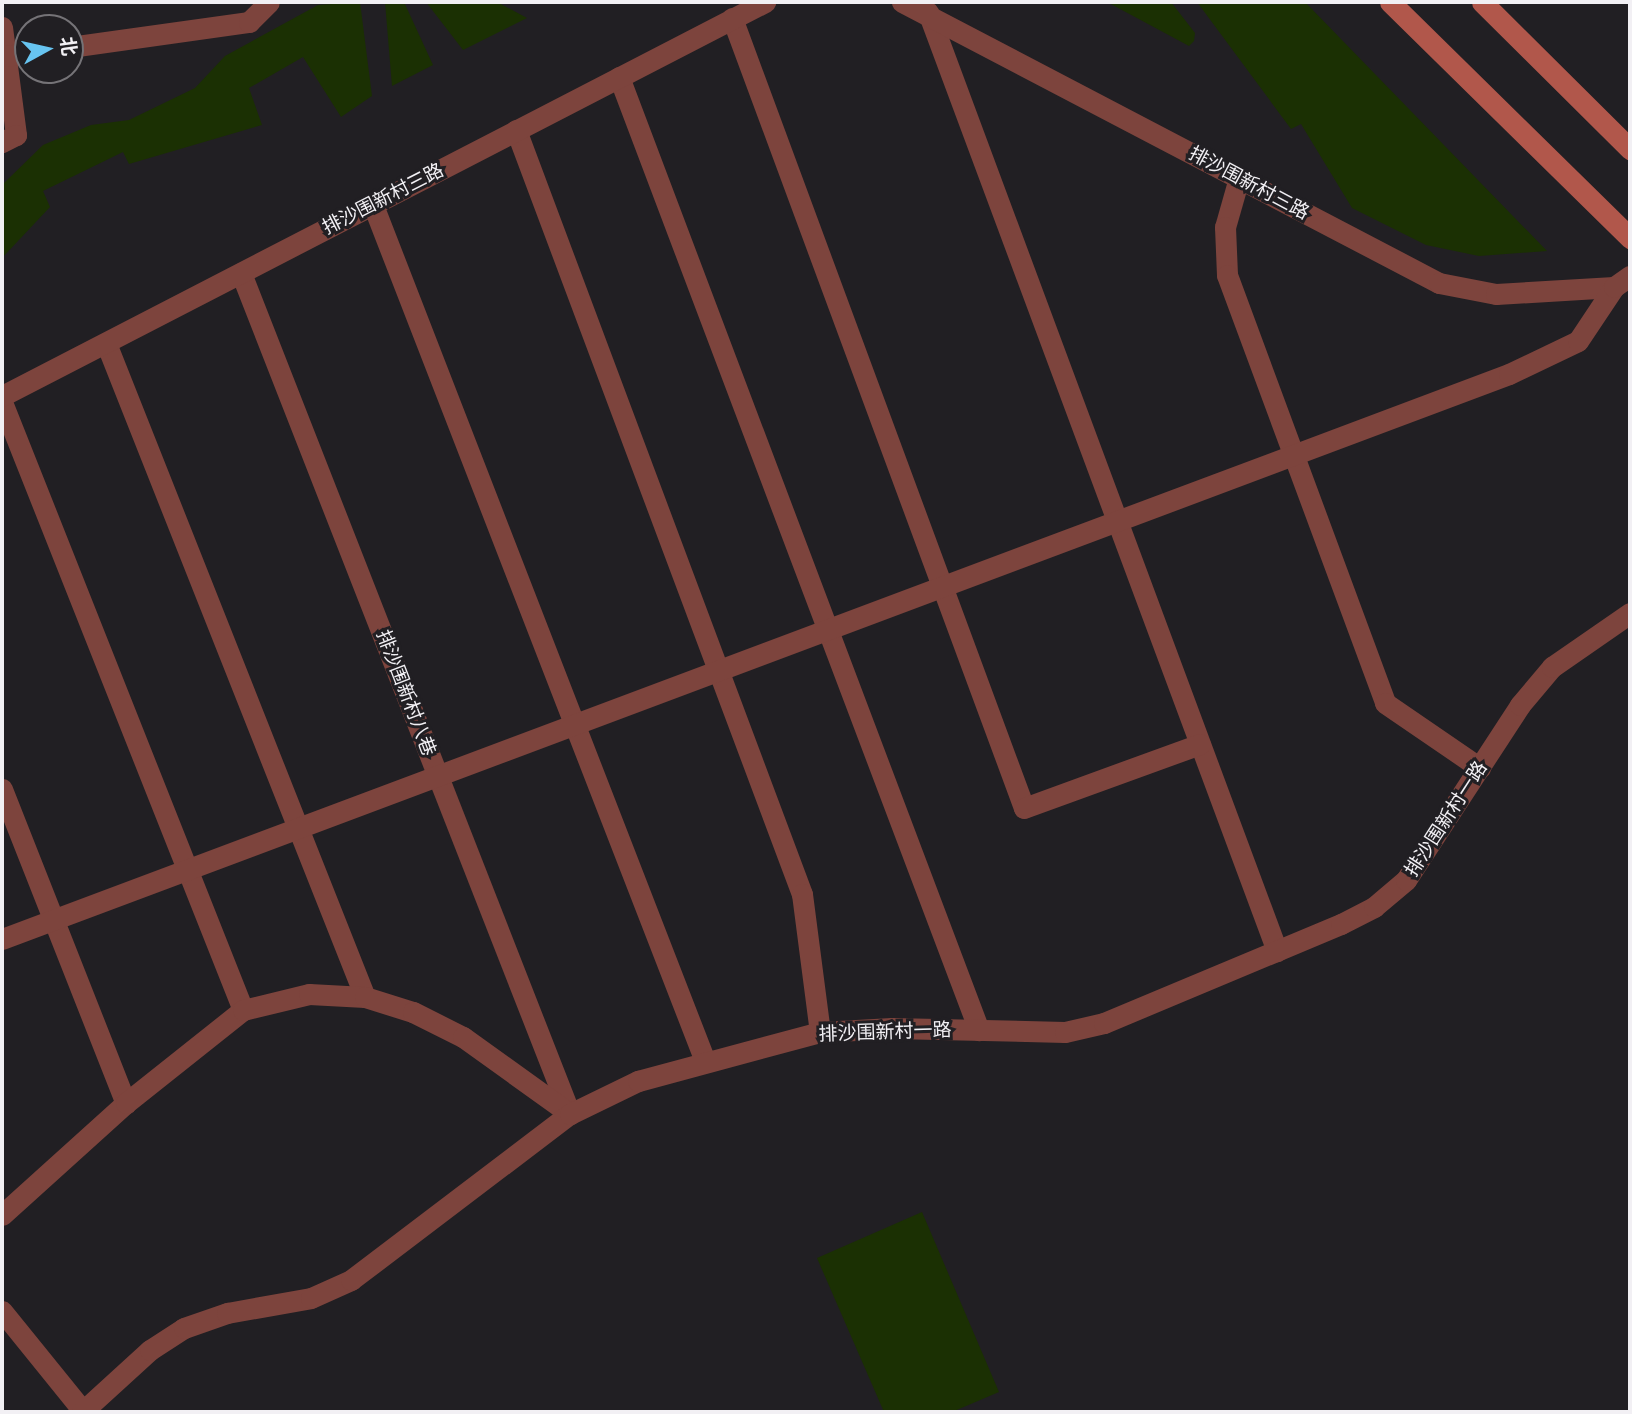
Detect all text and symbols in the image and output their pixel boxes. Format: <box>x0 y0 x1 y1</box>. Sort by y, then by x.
north arrow <box>14 14 84 84</box>
text: 北 <box>57 35 80 57</box>
street label: 排沙围新村三路 <box>1185 142 1313 224</box>
street label: 排沙围新村三路 <box>319 159 447 239</box>
street label: 排沙围新村八巷 <box>372 627 440 759</box>
street label: 排沙围新村一路 <box>1400 757 1492 881</box>
street label: 排沙围新村一路 <box>818 1018 952 1046</box>

